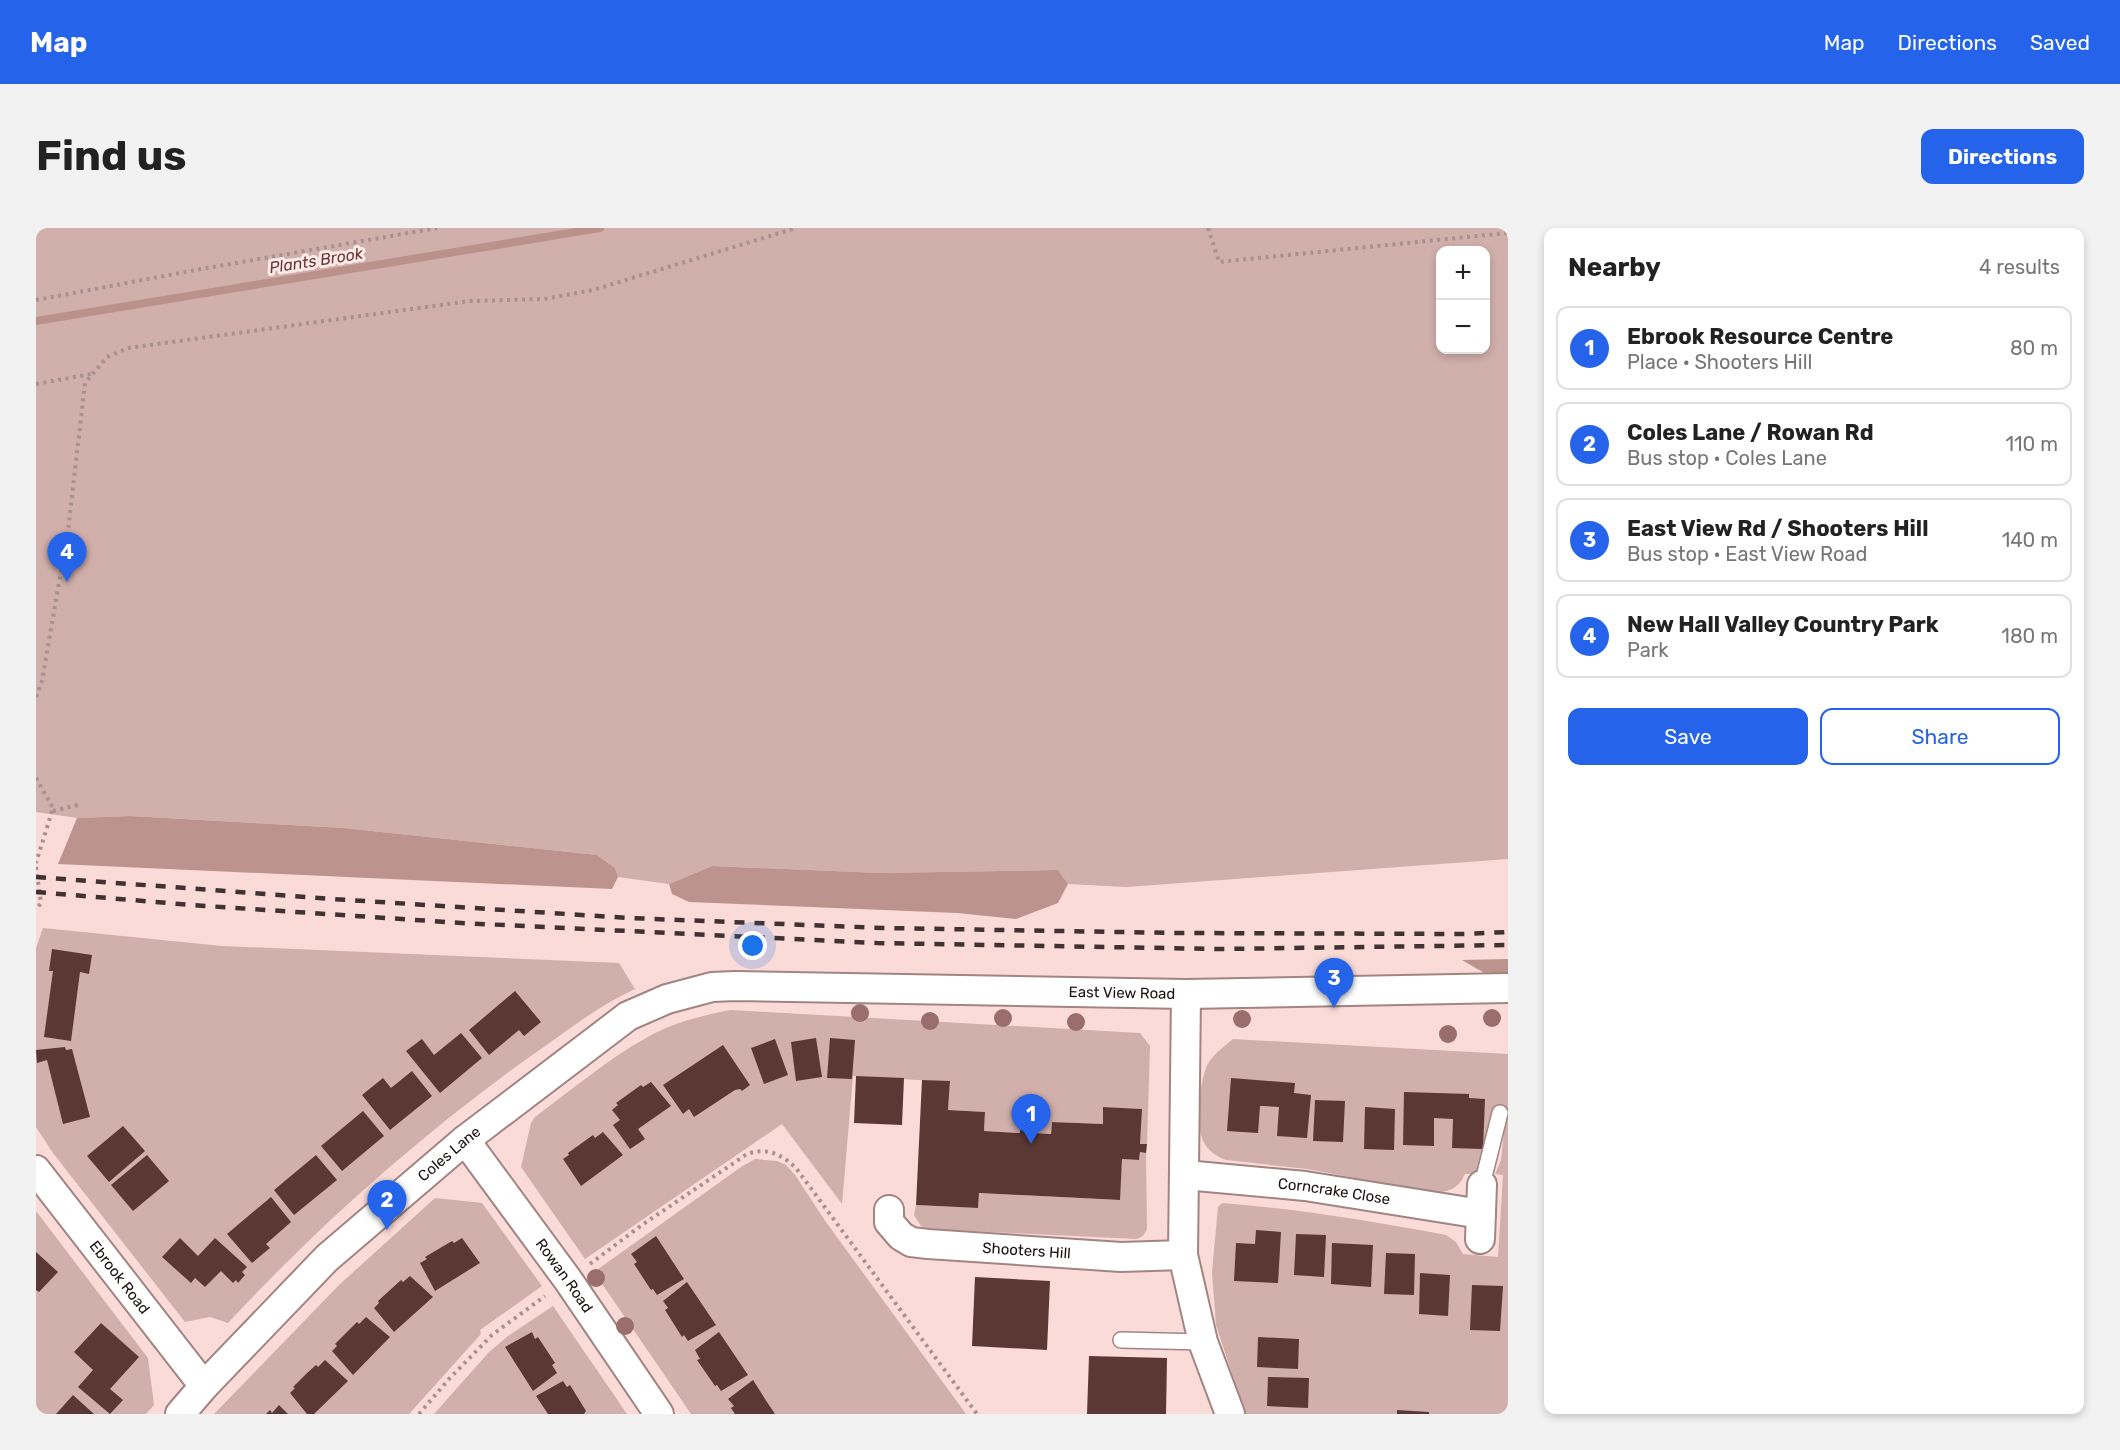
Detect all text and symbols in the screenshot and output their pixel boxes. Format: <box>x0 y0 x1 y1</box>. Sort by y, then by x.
text: Map <box>30 26 87 59</box>
text: Map <box>1824 30 1865 55</box>
text: Directions <box>1898 30 1997 55</box>
text: Saved <box>2030 30 2090 55</box>
button: Directions <box>1921 129 2084 184</box>
text: Find us <box>36 131 187 181</box>
water label: Plants Brook <box>268 244 365 277</box>
map controls <box>1436 246 1490 354</box>
button: + <box>1436 246 1490 300</box>
text: Nearby <box>1568 252 1661 283</box>
text: 4 results <box>1979 255 2060 279</box>
button: − <box>1436 300 1490 354</box>
text: Ebrook Resource Centre <box>1627 323 1893 350</box>
text: 1 <box>1585 336 1594 360</box>
text: 80 m <box>2010 336 2058 360</box>
text: Place · Shooters Hill <box>1627 350 1812 374</box>
text: Coles Lane / Rowan Rd <box>1627 419 1874 446</box>
text: 2 <box>1583 432 1596 456</box>
text: 110 m <box>2006 432 2058 456</box>
text: Bus stop · Coles Lane <box>1627 446 1827 470</box>
text: East View Rd / Shooters Hill <box>1627 515 1928 542</box>
text: 3 <box>1583 528 1596 552</box>
text: 140 m <box>2002 528 2058 552</box>
pin: 4 <box>48 532 87 582</box>
text: Bus stop · East View Road <box>1627 542 1868 566</box>
text: New Hall Valley Country Park <box>1627 611 1939 638</box>
text: 4 <box>1583 624 1596 648</box>
text: 180 m <box>2001 624 2058 648</box>
text: Park <box>1627 638 1669 662</box>
button: Save <box>1568 708 1808 765</box>
button: Share <box>1820 708 2060 765</box>
your location <box>738 931 767 960</box>
pin: 3 <box>1314 958 1354 1008</box>
street label: East View Road <box>1068 983 1176 1003</box>
pin: 1 <box>1012 1094 1050 1144</box>
street label: Coles Lane <box>414 1122 484 1185</box>
street label: Corncrake Close <box>1277 1175 1392 1208</box>
pin: 2 <box>368 1180 406 1230</box>
street label: Rowan Road <box>532 1235 597 1316</box>
street label: Ebrook Road <box>85 1237 154 1317</box>
street label: Shooters Hill <box>982 1239 1071 1263</box>

